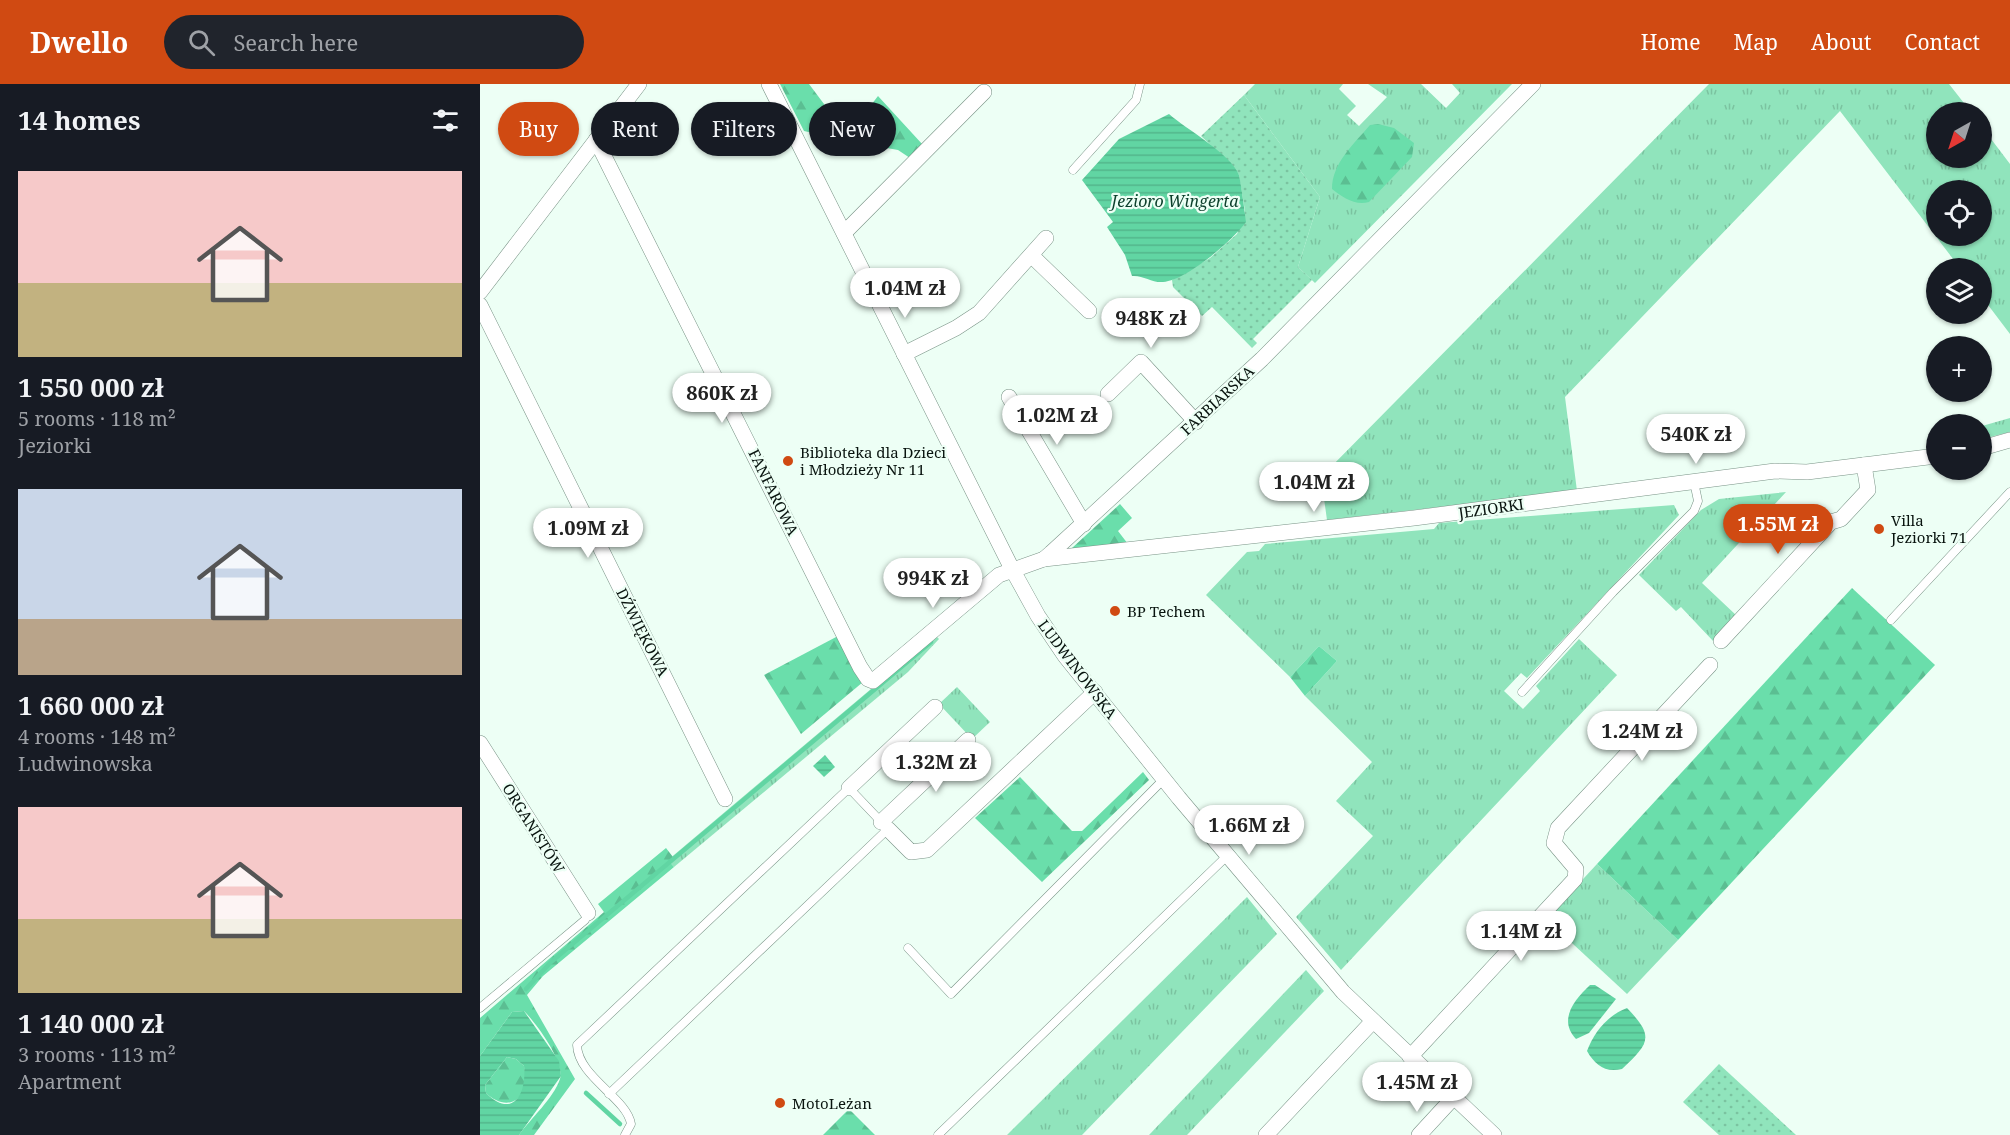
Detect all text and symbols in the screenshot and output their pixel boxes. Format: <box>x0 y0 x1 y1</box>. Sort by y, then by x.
search box <box>164 15 584 69</box>
text: Dwello <box>30 23 128 61</box>
icon: search <box>185 26 218 59</box>
text: Search here <box>233 27 358 57</box>
text: Home <box>1641 28 1701 56</box>
text: Map <box>1734 28 1778 56</box>
text: About <box>1811 28 1872 56</box>
text: Contact <box>1905 28 1980 56</box>
text: 14 homes <box>18 102 140 138</box>
chip: Buy <box>498 102 579 156</box>
chip: Rent <box>591 102 679 156</box>
chip: Filters <box>691 102 797 156</box>
chip: New <box>809 102 896 156</box>
north arrow <box>1926 102 1992 168</box>
map controls <box>1926 102 1992 480</box>
icon: filters <box>429 104 462 137</box>
button: locate <box>1926 180 1992 246</box>
water label: Jezioro Wingerta <box>1109 190 1239 212</box>
icon: home <box>186 210 294 318</box>
button: layers <box>1926 258 1992 324</box>
pin: 1.04M zł <box>843 268 967 319</box>
text: 1.04M zł <box>864 274 946 301</box>
pin: 948K zł <box>1096 298 1206 349</box>
text: 948K zł <box>1115 304 1187 331</box>
button: + <box>1926 336 1992 402</box>
street label: FARBIARSKA <box>1176 361 1258 439</box>
text: 1 550 000 zł <box>18 369 164 405</box>
pin: 860K zł <box>667 373 777 424</box>
text: 860K zł <box>686 379 758 406</box>
pin: 1.02M zł <box>995 395 1119 446</box>
text: 1.02M zł <box>1016 401 1098 428</box>
text: 5 rooms · 118 m² <box>18 405 176 432</box>
pin: 540K zł <box>1641 414 1751 465</box>
button: − <box>1926 414 1992 480</box>
text: 540K zł <box>1660 420 1732 447</box>
text: Jeziorki <box>18 432 92 459</box>
place label: Biblioteka dla Dzieci i Młodzieży Nr 11 <box>800 442 946 479</box>
street label: FANFAROWA <box>744 445 804 539</box>
marker: Biblioteka dla Dzieci i Młodzieży Nr 11 <box>781 454 795 468</box>
pin: 1.04M zł <box>1252 462 1376 513</box>
text: 1.04M zł <box>1273 468 1355 495</box>
street label: JEZIORKI <box>1456 494 1525 523</box>
pin: 1.55M zł <box>1716 504 1840 555</box>
pin: 1.09M zł <box>526 508 650 559</box>
text: 1.55M zł <box>1737 510 1819 537</box>
place label: Villa Jeziorki 71 <box>1890 510 1967 547</box>
text: 1.09M zł <box>547 514 629 541</box>
marker: Villa Jeziorki 71 <box>1872 522 1886 536</box>
icon: home <box>186 528 294 636</box>
pin: 994K zł <box>878 558 988 609</box>
text: 994K zł <box>897 564 969 591</box>
street label: DŹWIĘKOWA <box>612 584 674 680</box>
place label: BP Techem <box>1127 601 1205 621</box>
marker: BP Techem <box>1108 604 1122 618</box>
street label: LUDWINOWSKA <box>1034 615 1122 723</box>
text: 1 660 000 zł <box>18 687 164 723</box>
pin: 1.24M zł <box>1580 711 1704 762</box>
text: 1.24M zł <box>1601 717 1683 744</box>
text: 4 rooms · 148 m² <box>18 723 176 750</box>
pin: 1.32M zł <box>874 742 998 793</box>
text: 1.32M zł <box>895 748 977 775</box>
text: Ludwinowska <box>18 750 153 777</box>
street label: ORGANISTÓW <box>498 779 570 877</box>
pin: 1.66M zł <box>1187 805 1311 856</box>
text: 1.66M zł <box>1208 811 1290 838</box>
icon: home <box>186 846 294 954</box>
pin: 1.14M zł <box>1459 911 1583 962</box>
text: 1.14M zł <box>1480 917 1562 944</box>
text: 1 140 000 zł <box>18 1005 164 1041</box>
text: 3 rooms · 113 m² <box>18 1041 176 1068</box>
pin: 1.45M zł <box>1355 1062 1479 1113</box>
text: Apartment <box>18 1068 122 1095</box>
text: 1.45M zł <box>1376 1068 1458 1095</box>
place label: MotoLeżan <box>792 1093 872 1113</box>
marker: MotoLeżan <box>773 1096 787 1110</box>

